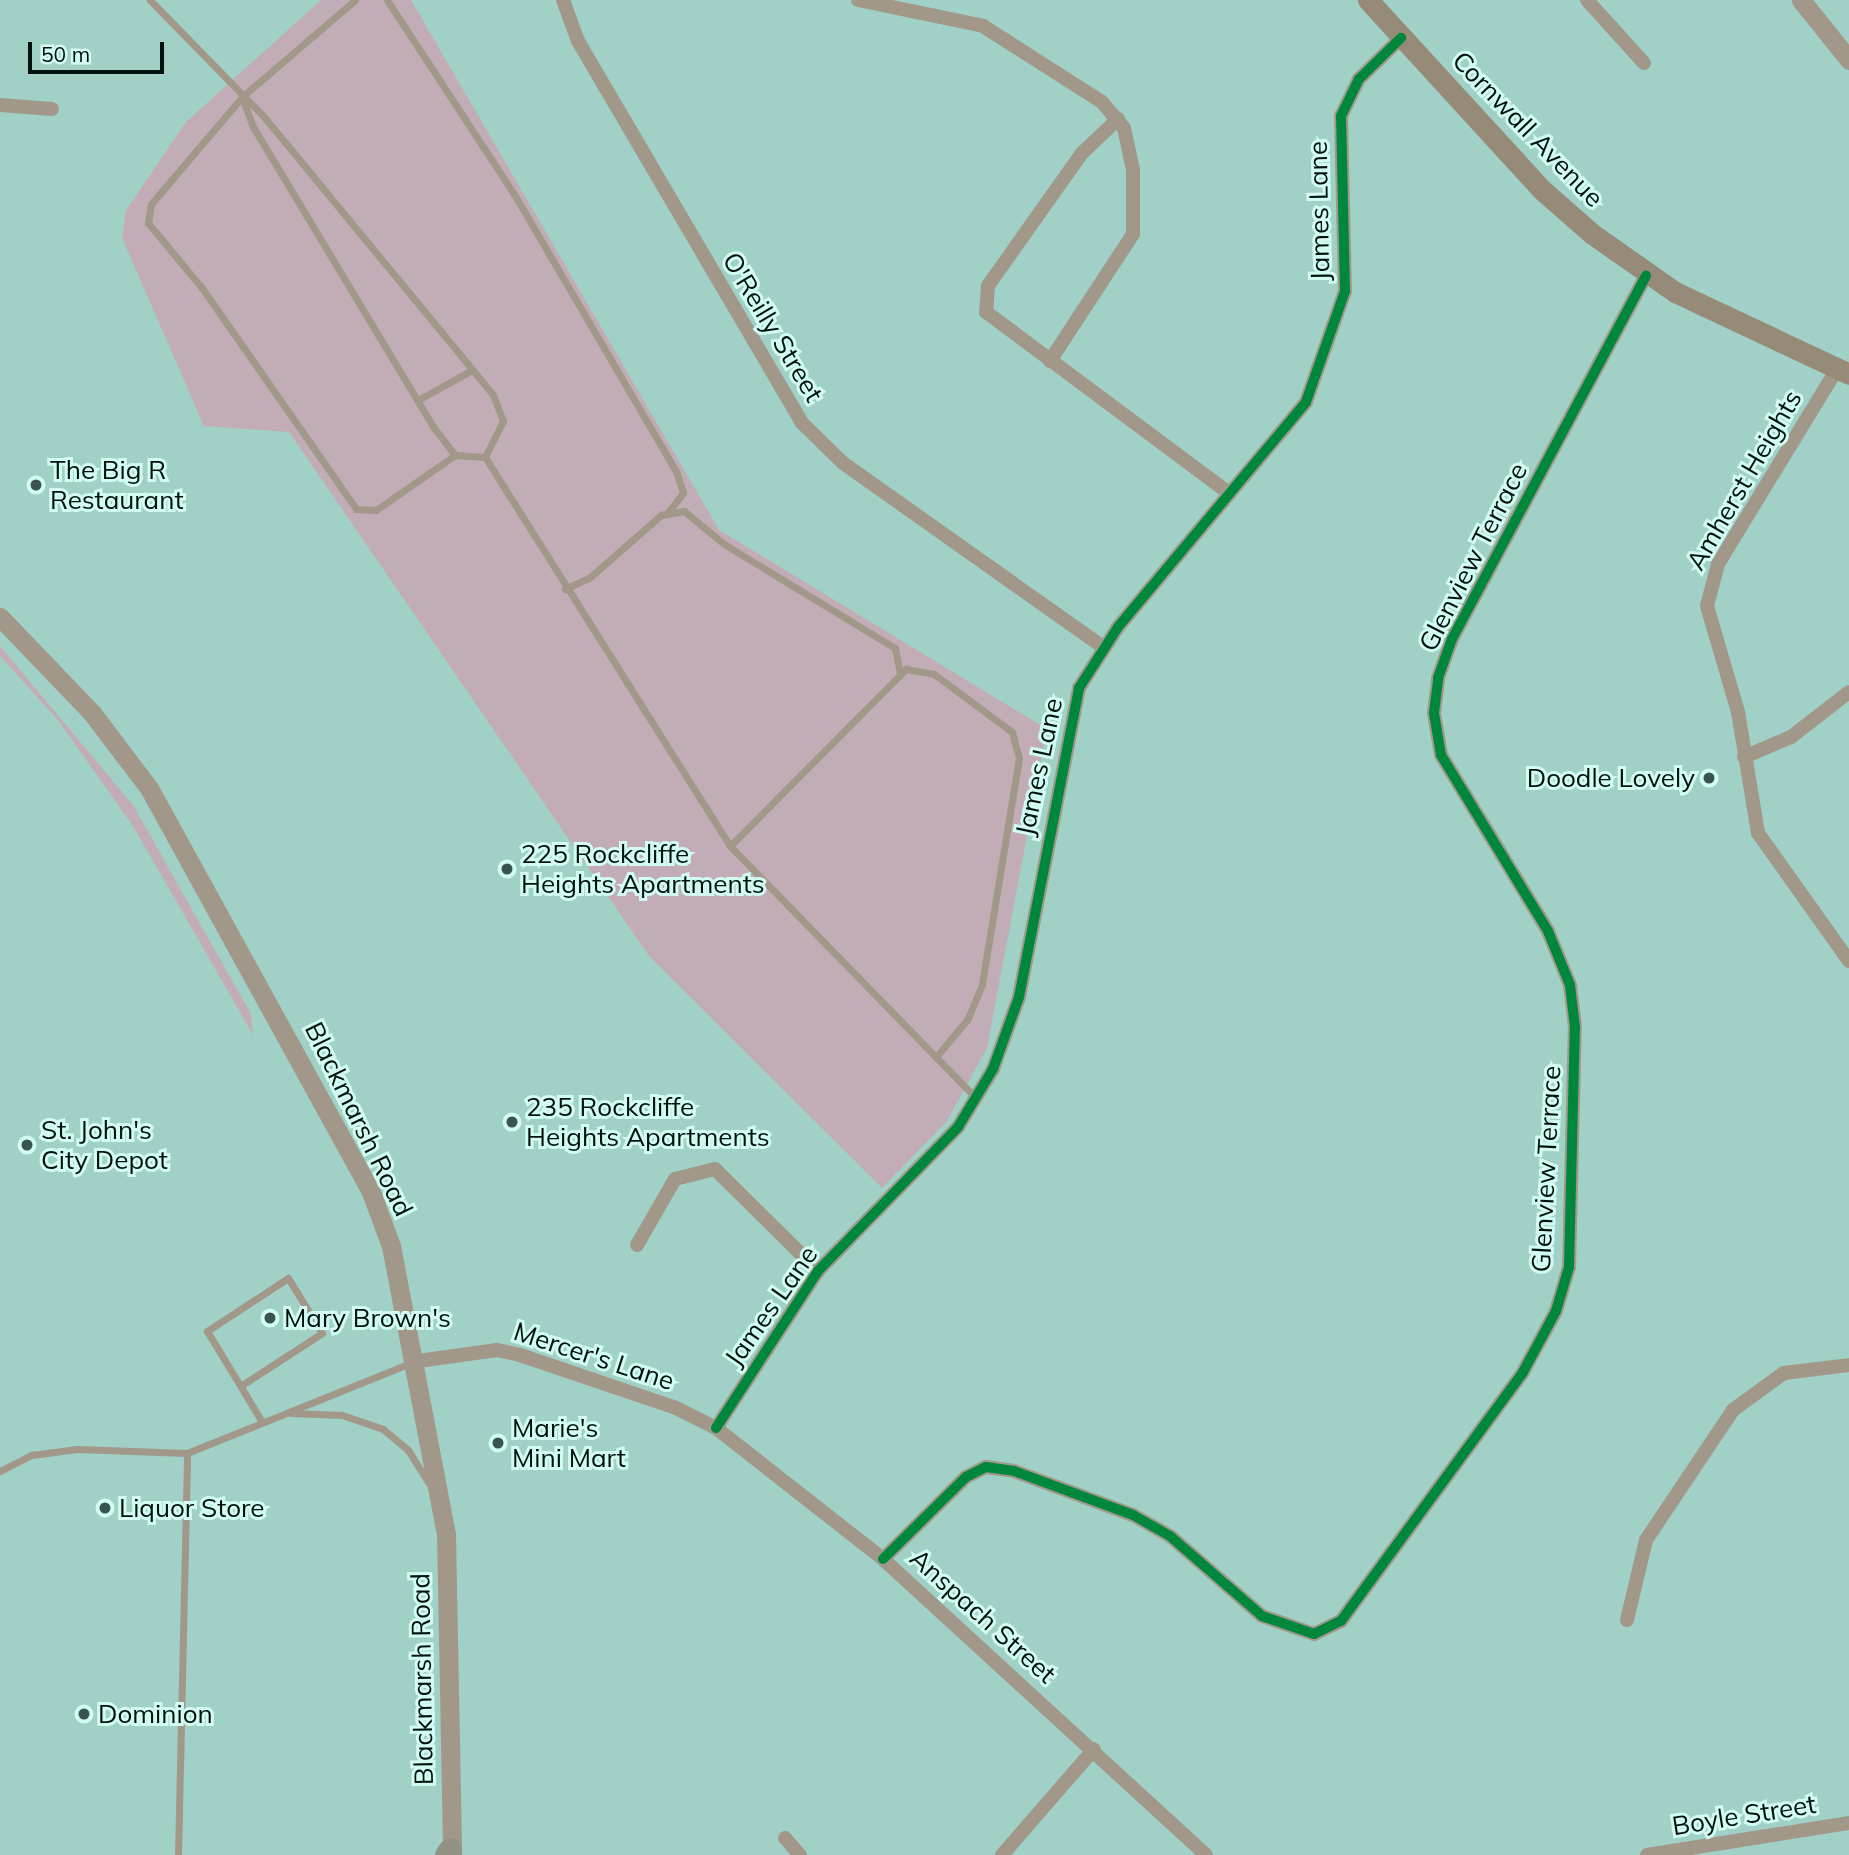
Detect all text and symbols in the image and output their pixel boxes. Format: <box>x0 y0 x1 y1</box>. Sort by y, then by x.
scale bar <box>32 28 168 72</box>
text: 50 m <box>41 41 90 67</box>
street label: Cornwall Avenue <box>1446 45 1610 213</box>
street label: James Lane <box>1302 141 1336 281</box>
street label: O'Reilly Street <box>716 247 830 407</box>
street label: Amherst Heights <box>1680 385 1808 575</box>
place label: The Big R Restaurant <box>50 454 184 516</box>
street label: Glenview Terrace <box>1412 458 1534 656</box>
marker: The Big R Restaurant <box>28 477 44 493</box>
street label: James Lane <box>1009 695 1069 839</box>
place label: Doodle Lovely <box>1527 762 1695 794</box>
marker: Doodle Lovely <box>1701 770 1717 786</box>
place label: 225 Rockcliffe Heights Apartments <box>521 838 765 900</box>
marker: 225 Rockcliffe Heights Apartments <box>499 861 515 877</box>
street label: Blackmarsh Road <box>298 1017 420 1221</box>
street label: Glenview Terrace <box>1525 1065 1567 1273</box>
place label: 235 Rockcliffe Heights Apartments <box>526 1091 770 1152</box>
place label: St. John's City Depot <box>41 1114 168 1176</box>
marker: 235 Rockcliffe Heights Apartments <box>504 1114 520 1130</box>
marker: St. John's City Depot <box>19 1137 35 1153</box>
street label: James Lane <box>718 1240 824 1372</box>
place label: Mary Brown's <box>284 1302 451 1334</box>
marker: Mary Brown's <box>262 1310 278 1326</box>
street label: Mercer's Lane <box>510 1315 678 1397</box>
place label: Marie's Mini Mart <box>512 1412 626 1474</box>
marker: Marie's Mini Mart <box>490 1435 506 1451</box>
place label: Liquor Store <box>119 1492 264 1524</box>
marker: Liquor Store <box>97 1500 113 1516</box>
street label: Anspach Street <box>904 1542 1062 1690</box>
street label: Blackmarsh Road <box>405 1573 439 1785</box>
place label: Dominion <box>98 1698 213 1730</box>
marker: Dominion <box>76 1706 92 1722</box>
street label: Boyle Street <box>1670 1788 1818 1842</box>

